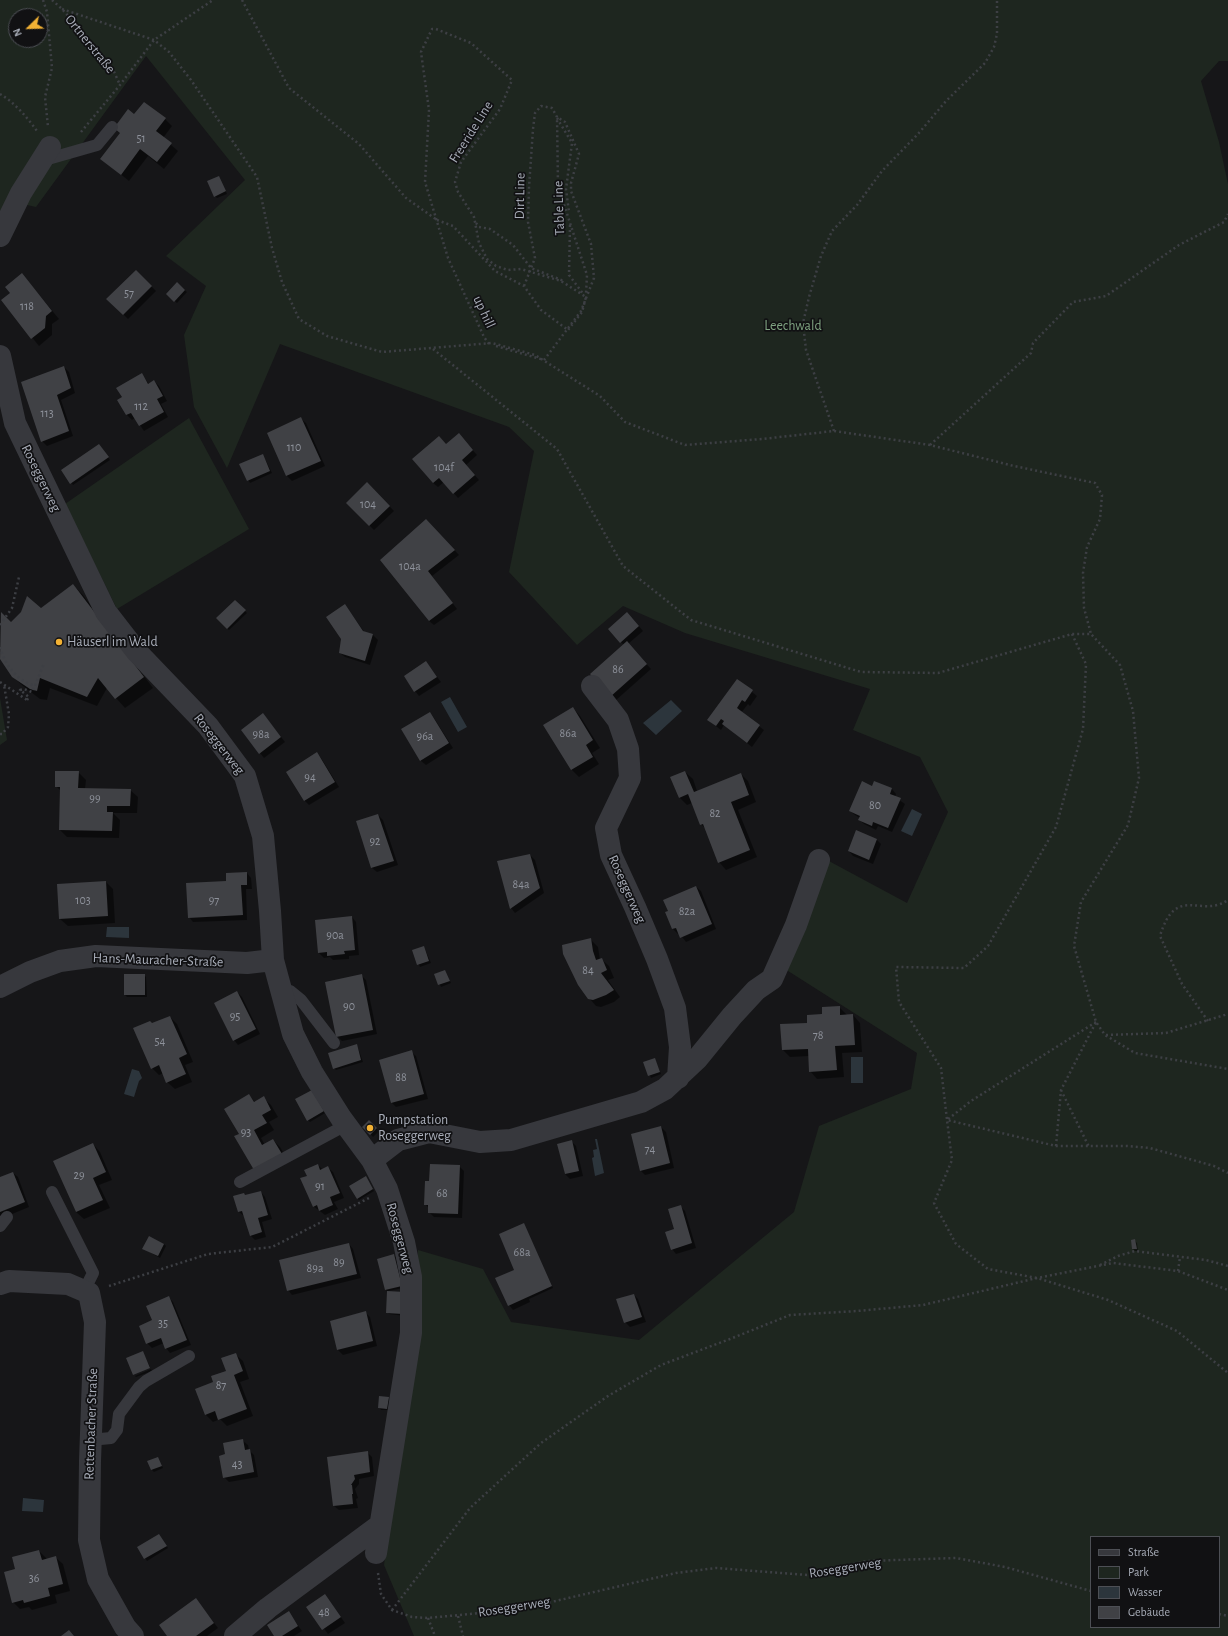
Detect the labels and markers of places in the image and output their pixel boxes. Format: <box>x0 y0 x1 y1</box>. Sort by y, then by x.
place label: Häuserl im Wald <box>67 634 158 650</box>
marker: Häuserl im Wald <box>54 637 64 647</box>
place label: Pumpstation Roseggerweg <box>378 1112 451 1144</box>
marker: Pumpstation Roseggerweg <box>365 1123 375 1133</box>

